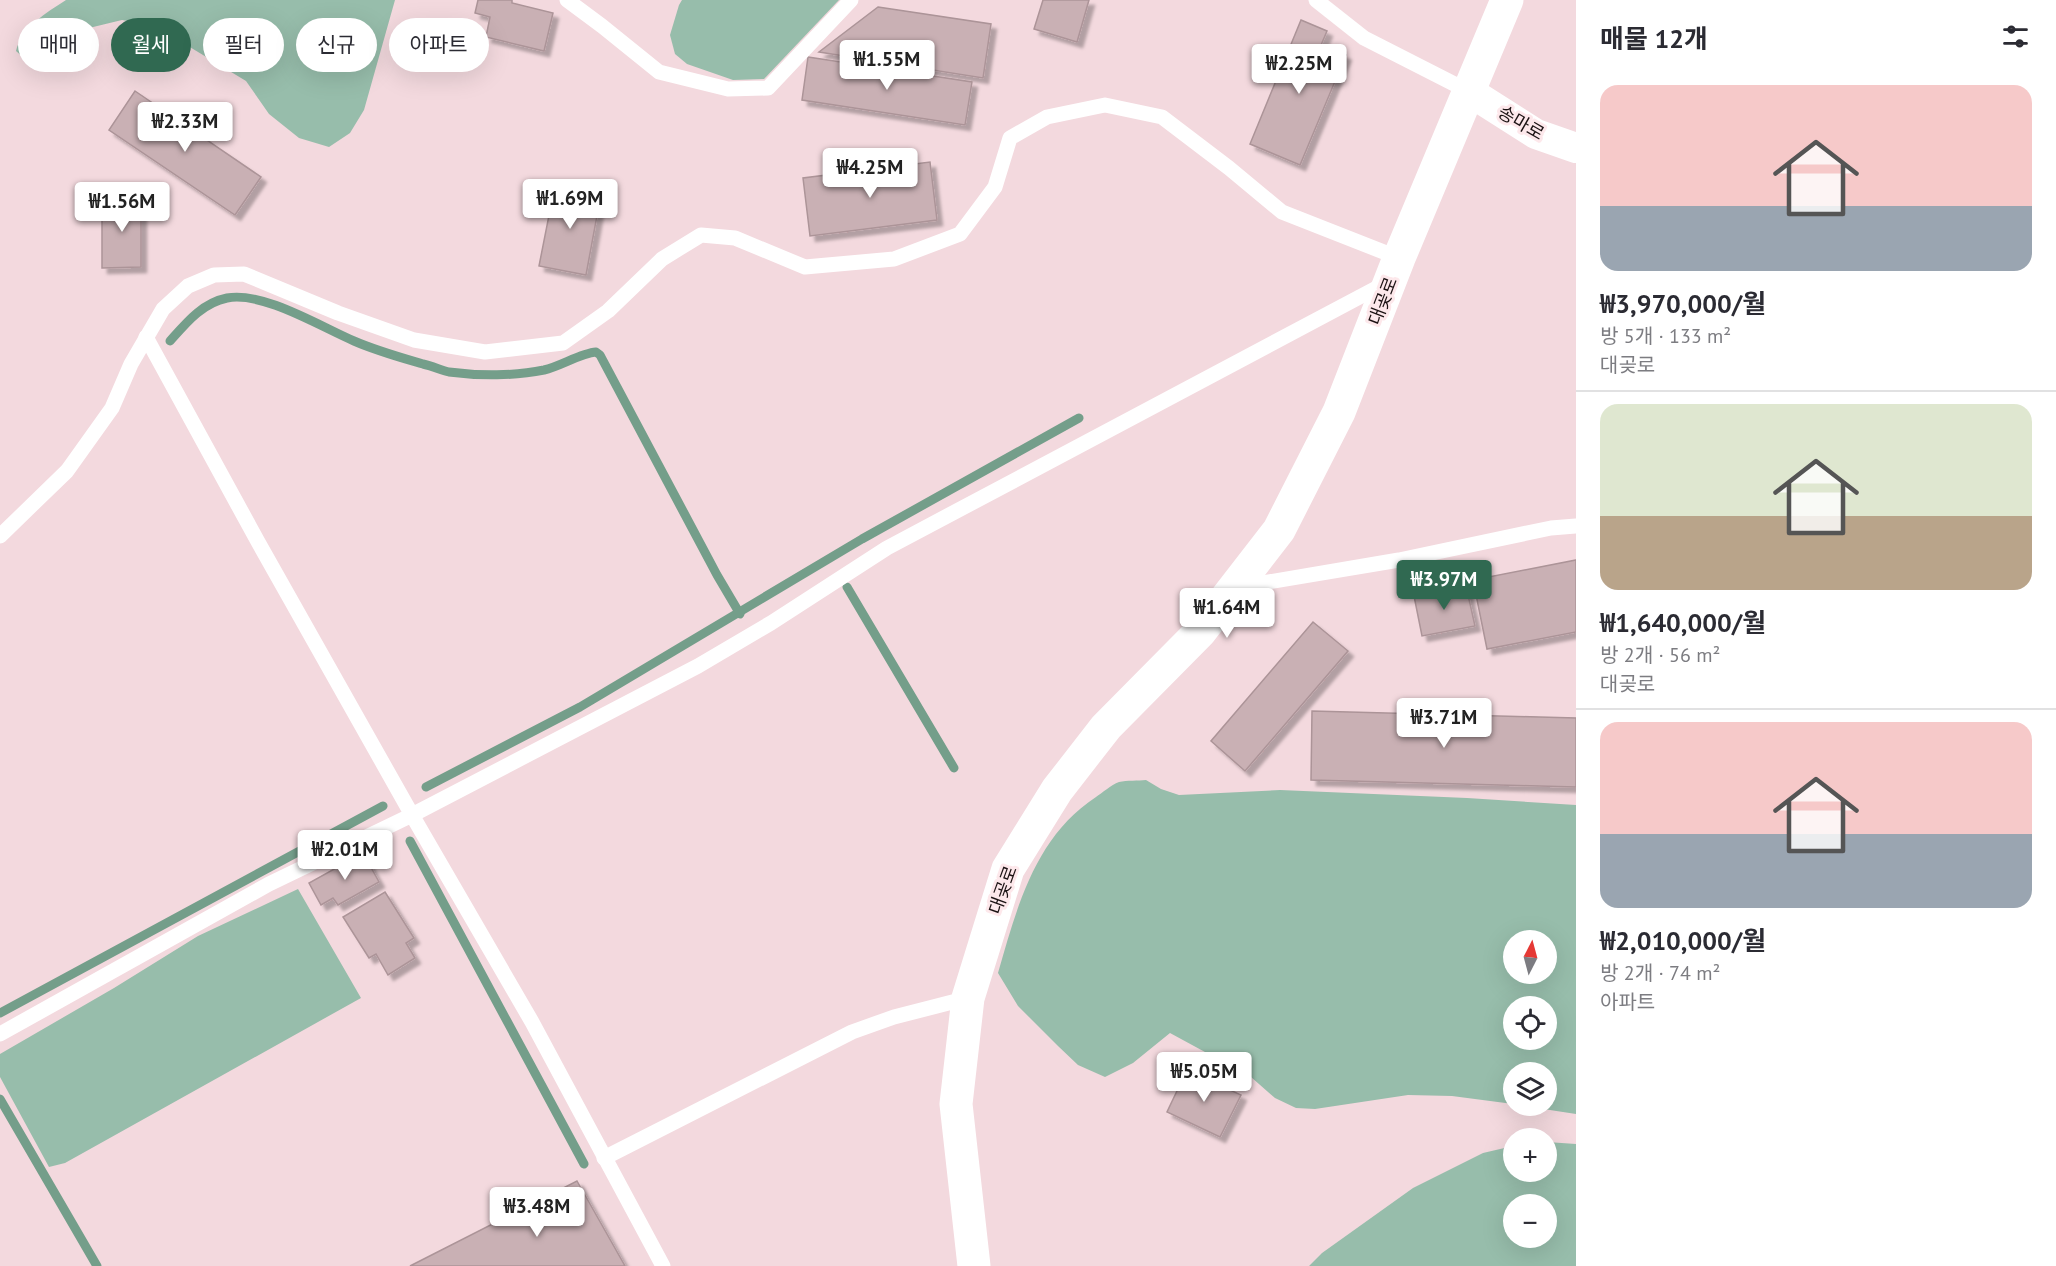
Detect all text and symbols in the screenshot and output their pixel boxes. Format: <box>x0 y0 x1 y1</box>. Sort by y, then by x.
chip: 매매 <box>18 18 99 72</box>
chip: 월세 <box>111 18 191 72</box>
chip: 필터 <box>203 18 284 72</box>
chip: 신규 <box>296 18 377 72</box>
chip: 아파트 <box>389 18 489 72</box>
icon: filters <box>1999 20 2032 53</box>
text: 매물 12개 <box>1600 22 1708 55</box>
pin: ₩1.55M <box>838 40 936 91</box>
pin: ₩2.25M <box>1250 44 1348 95</box>
text: ₩1.55M <box>854 46 920 72</box>
text: ₩2.25M <box>1266 50 1332 76</box>
street label: 송마로 <box>1494 100 1549 145</box>
pin: ₩2.33M <box>136 102 234 153</box>
text: ₩2.33M <box>152 108 218 134</box>
icon: home <box>1762 124 1870 232</box>
pin: ₩4.25M <box>821 148 919 199</box>
text: ₩4.25M <box>837 154 903 180</box>
pin: ₩1.69M <box>521 179 619 230</box>
pin: ₩1.56M <box>73 182 171 233</box>
text: ₩1.69M <box>537 185 603 211</box>
text: ₩1.56M <box>89 188 155 214</box>
street label: 대곶로 <box>1363 274 1402 328</box>
text: ₩3,970,000/월 <box>1600 287 1766 320</box>
text: 방 5개 · 133 m² <box>1600 323 1731 349</box>
text: 대곶로 <box>1600 352 1655 378</box>
icon: home <box>1762 443 1870 551</box>
pin: ₩3.97M <box>1395 560 1493 611</box>
text: ₩3.97M <box>1411 566 1477 592</box>
pin: ₩1.64M <box>1178 588 1276 639</box>
text: ₩1.64M <box>1194 594 1260 620</box>
text: ₩1,640,000/월 <box>1600 606 1766 639</box>
text: 방 2개 · 56 m² <box>1600 642 1720 668</box>
text: 대곶로 <box>1600 671 1655 697</box>
pin: ₩3.71M <box>1395 698 1493 749</box>
text: ₩3.71M <box>1411 704 1477 730</box>
icon: home <box>1762 761 1870 869</box>
pin: ₩2.01M <box>296 830 394 881</box>
text: ₩2.01M <box>312 836 378 862</box>
street label: 대곶로 <box>983 863 1022 917</box>
text: ₩2,010,000/월 <box>1600 924 1766 957</box>
north arrow <box>1503 930 1557 984</box>
map controls <box>1503 930 1557 1248</box>
text: 방 2개 · 74 m² <box>1600 960 1720 986</box>
text: 아파트 <box>1600 989 1655 1015</box>
button: locate <box>1503 996 1557 1050</box>
pin: ₩5.05M <box>1155 1052 1253 1103</box>
text: ₩5.05M <box>1171 1058 1237 1084</box>
button: layers <box>1503 1062 1557 1116</box>
button: + <box>1503 1128 1557 1182</box>
pin: ₩3.48M <box>488 1187 586 1238</box>
text: ₩3.48M <box>504 1193 570 1219</box>
button: − <box>1503 1194 1557 1248</box>

